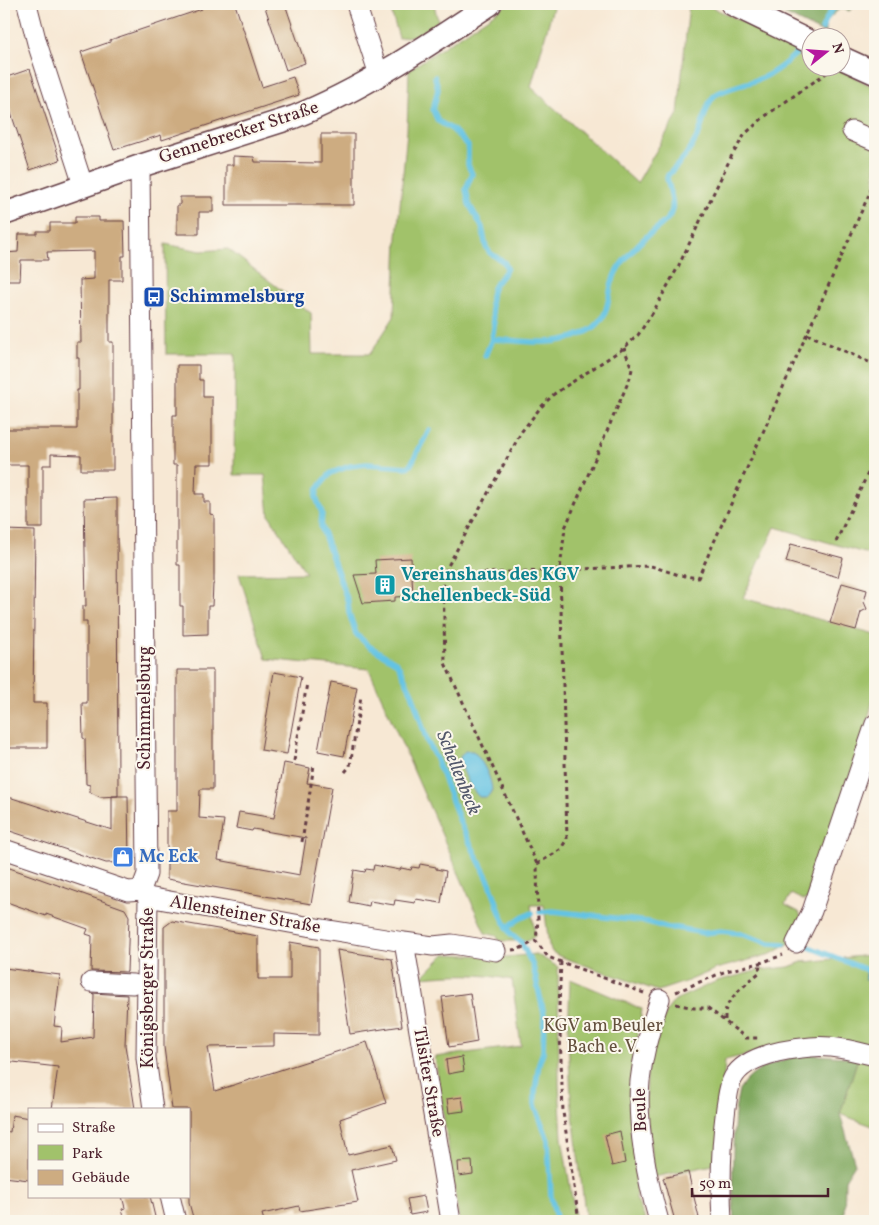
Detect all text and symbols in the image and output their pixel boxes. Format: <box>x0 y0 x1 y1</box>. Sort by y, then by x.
north arrow <box>802 28 852 78</box>
text: N <box>826 41 848 56</box>
street label: Gennebrecker Straße <box>156 95 322 171</box>
bus stop icon: Schimmelsburg <box>142 285 166 309</box>
place label: Schimmelsburg <box>170 285 305 310</box>
place label: Vereinshaus des KGV Schellenbeck-Süd <box>401 563 580 609</box>
building icon: Vereinshaus des KGV Schellenbeck-Süd <box>373 573 397 597</box>
street label: Schimmelsburg <box>133 646 158 770</box>
water label: Schellenbeck <box>429 727 487 819</box>
shop icon: Mc Eck <box>111 845 135 869</box>
place label: Mc Eck <box>139 845 198 870</box>
street label: Allensteiner Straße <box>167 889 323 941</box>
street label: Königsberger Straße <box>136 908 161 1068</box>
park label: KGV am Beuler Bach e. V. <box>543 1014 663 1060</box>
street label: Tilsiter Straße <box>406 1025 450 1139</box>
street label: Beule <box>628 1088 654 1132</box>
legend <box>28 1108 190 1198</box>
text: Straße <box>72 1118 115 1139</box>
text: Park <box>72 1144 103 1165</box>
scale bar <box>692 1165 828 1197</box>
text: Gebäude <box>72 1168 130 1189</box>
text: 50 m <box>699 1174 731 1195</box>

